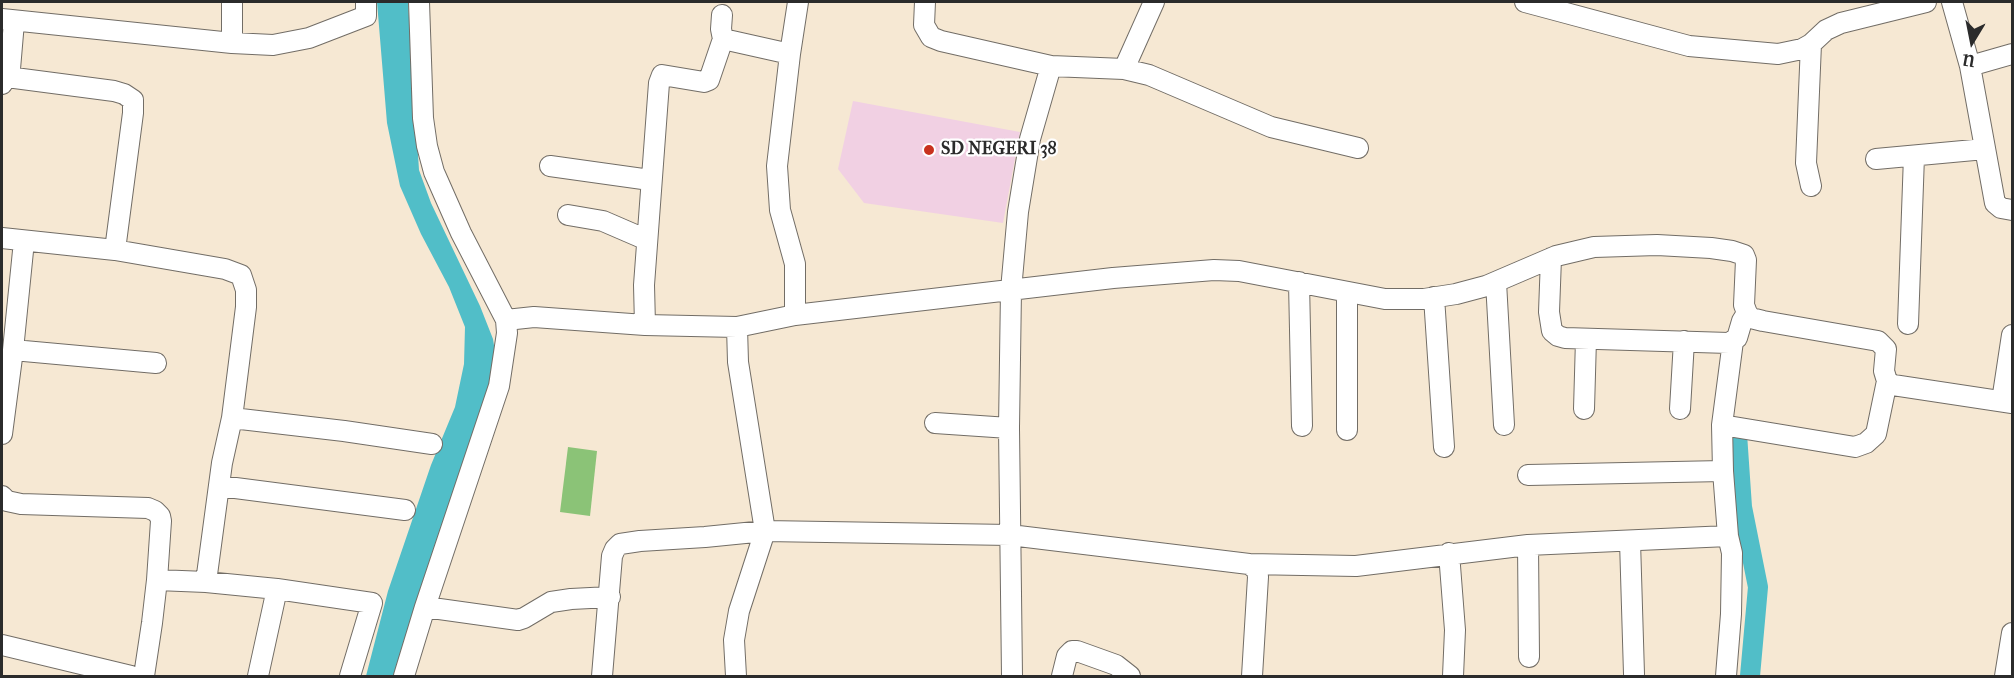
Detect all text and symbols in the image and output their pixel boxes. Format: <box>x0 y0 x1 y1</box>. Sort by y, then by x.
north arrow <box>1942 12 2002 72</box>
text: U <box>1961 50 1977 71</box>
place label: SD NEGERI 38 <box>941 139 1057 161</box>
marker: SD NEGERI 38 <box>922 143 936 157</box>

